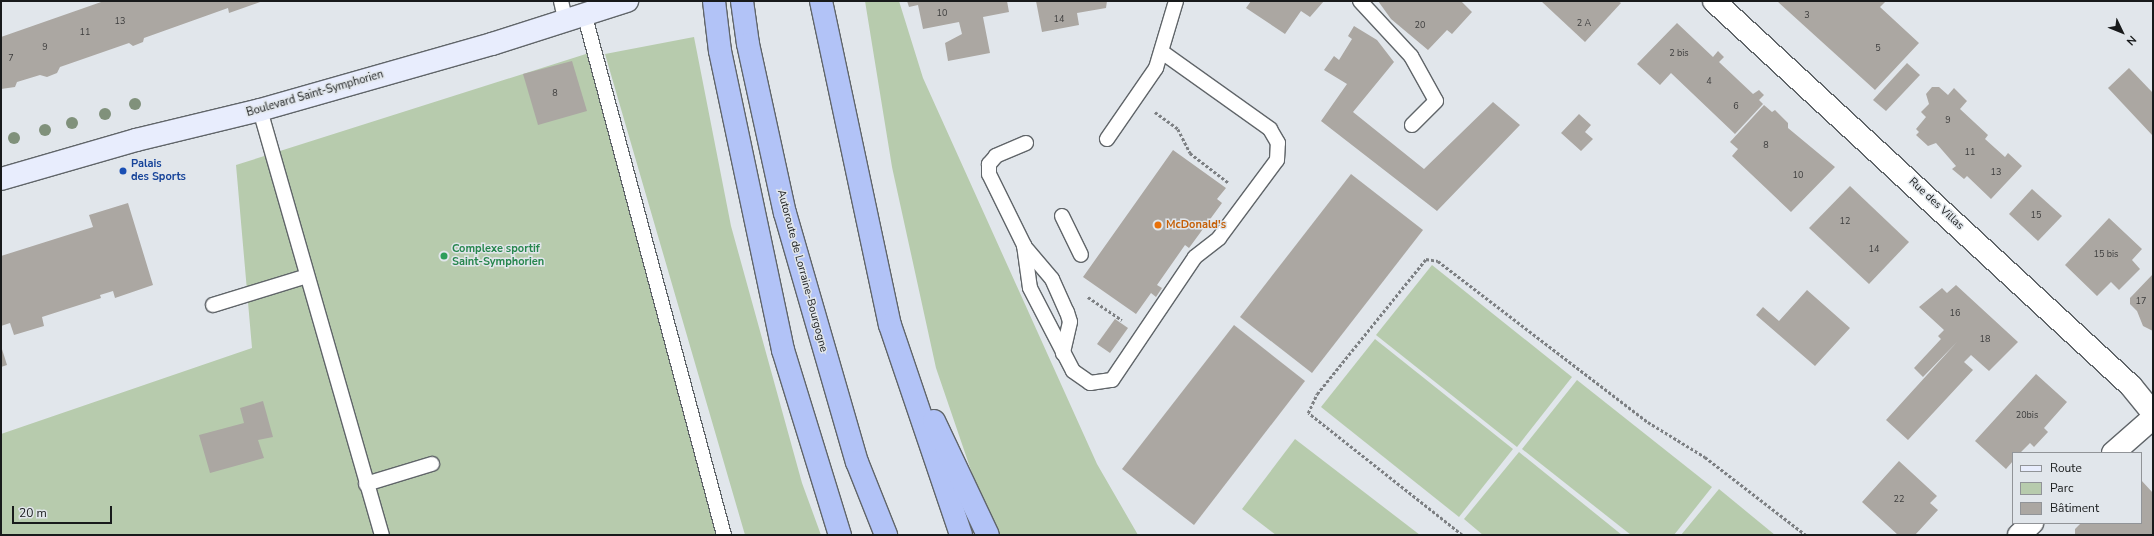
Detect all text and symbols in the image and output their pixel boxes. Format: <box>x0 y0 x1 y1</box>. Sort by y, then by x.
house number: 10 <box>937 8 947 18</box>
house number: 3 <box>1804 10 1810 20</box>
north arrow <box>2102 12 2142 52</box>
house number: 14 <box>1054 14 1064 24</box>
house number: 13 <box>115 16 125 26</box>
house number: 2 A <box>1577 18 1591 28</box>
house number: 20 <box>1415 20 1425 30</box>
house number: 11 <box>80 27 90 37</box>
text: N <box>2123 32 2139 49</box>
house number: 9 <box>42 42 48 52</box>
house number: 5 <box>1875 43 1881 53</box>
house number: 2 bis <box>1669 48 1689 58</box>
house number: 7 <box>8 53 14 63</box>
street label: Boulevard Saint-Symphorien <box>245 68 385 120</box>
house number: 4 <box>1706 76 1712 86</box>
house number: 8 <box>552 88 558 98</box>
house number: 6 <box>1733 101 1739 111</box>
house number: 9 <box>1945 115 1951 125</box>
house number: 8 <box>1763 140 1769 150</box>
house number: 11 <box>1965 147 1975 157</box>
place label: Palais des Sports <box>131 158 186 184</box>
marker: Palais des Sports <box>118 166 128 176</box>
house number: 13 <box>1991 167 2001 177</box>
house number: 10 <box>1793 170 1803 180</box>
street label: Rue des Villas <box>1906 175 1966 233</box>
street label: Autoroute de Lorraine-Bourgogne <box>774 188 830 354</box>
house number: 15 <box>2031 210 2041 220</box>
house number: 12 <box>1840 216 1850 226</box>
place label: McDonald's <box>1166 218 1226 232</box>
marker: McDonald's <box>1153 220 1163 230</box>
place label: Complexe sportif Saint-Symphorien <box>452 243 544 269</box>
house number: 14 <box>1869 244 1879 254</box>
house number: 15 bis <box>2094 249 2118 259</box>
marker: Complexe sportif Saint-Symphorien <box>439 251 449 261</box>
house number: 17 <box>2136 296 2146 306</box>
house number: 16 <box>1950 308 1960 318</box>
house number: 18 <box>1980 334 1990 344</box>
house number: 20bis <box>2016 410 2038 420</box>
legend <box>2012 452 2142 524</box>
text: Route <box>2050 460 2082 476</box>
text: Parc <box>2050 480 2073 496</box>
house number: 22 <box>1894 494 1904 504</box>
scale bar <box>14 498 114 524</box>
text: Bâtiment <box>2050 500 2099 516</box>
text: 20 m <box>19 505 47 521</box>

